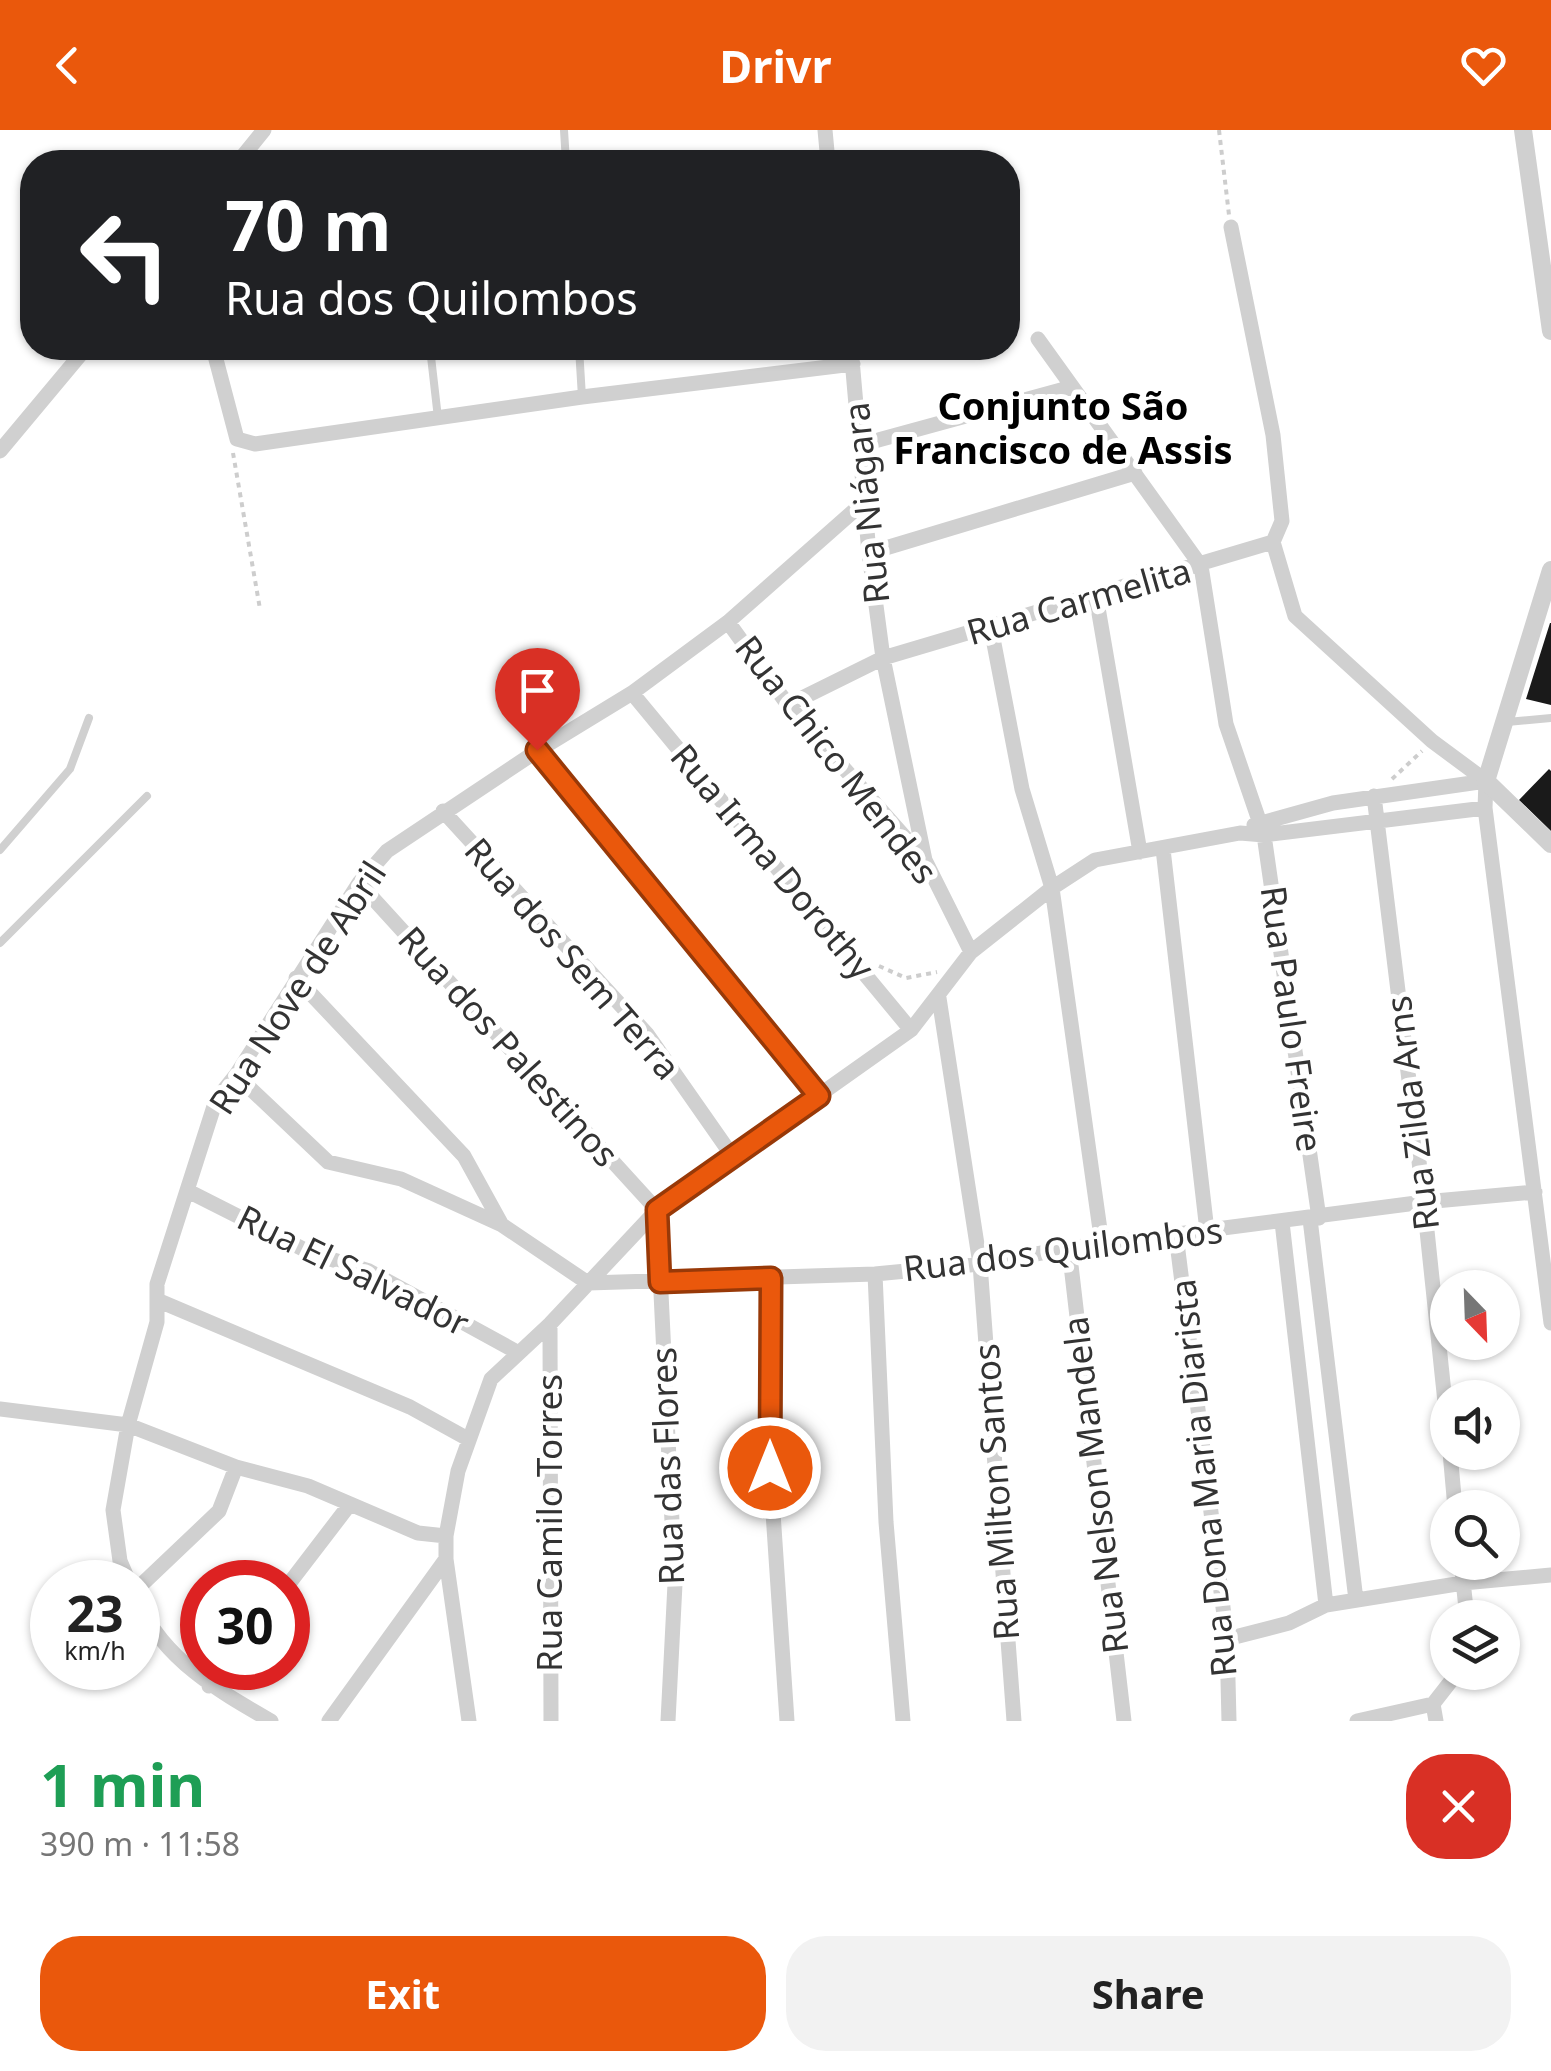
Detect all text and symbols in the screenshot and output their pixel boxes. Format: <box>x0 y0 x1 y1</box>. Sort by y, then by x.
text: Drivr <box>719 35 832 96</box>
icon: back <box>40 38 95 93</box>
icon: heart <box>1456 38 1511 93</box>
text: 70 m <box>225 176 392 272</box>
icon: left <box>60 190 190 320</box>
text: Rua dos Quilombos <box>225 267 638 328</box>
district label: Conjunto São Francisco de Assis <box>893 379 1233 475</box>
street label: Rua Niágara <box>832 400 899 606</box>
street label: Rua Carmelita <box>961 546 1196 655</box>
street label: Rua Chico Mendes <box>725 625 949 893</box>
pin <box>495 648 580 751</box>
icon: arrive <box>510 663 565 718</box>
street label: Rua Irma Dorothy <box>661 733 886 989</box>
street label: Rua dos Sem Terra <box>455 827 691 1089</box>
street label: Rua Nove de Abril <box>197 852 396 1123</box>
street label: Rua Paulo Freire <box>1251 883 1334 1155</box>
street label: Rua dos Palestinos <box>389 916 630 1176</box>
street label: Rua Zilda Arns <box>1374 993 1449 1233</box>
street label: Rua El Salvador <box>230 1193 477 1346</box>
street label: Rua dos Quilombos <box>901 1206 1225 1291</box>
north arrow <box>1430 1270 1520 1360</box>
map controls <box>1430 1270 1520 1690</box>
street label: Rua Dona Maria Diarista <box>1158 1277 1247 1679</box>
street label: Rua Nelson Mandela <box>1051 1314 1139 1656</box>
street label: Rua Milton Santos <box>962 1342 1029 1642</box>
street label: Rua das Flores <box>639 1346 694 1586</box>
street label: Rua Camilo Torres <box>525 1374 572 1672</box>
button: sound <box>1430 1380 1520 1470</box>
position arrow <box>718 1416 822 1520</box>
button: search <box>1430 1490 1520 1580</box>
speed limit sign: 30 <box>180 1560 310 1690</box>
text: 23 <box>66 1579 124 1647</box>
button: layers <box>1430 1600 1520 1690</box>
text: km/h <box>64 1633 126 1667</box>
text: 1 min <box>40 1743 205 1825</box>
button: close <box>1406 1754 1511 1859</box>
text: 390 m · 11:58 <box>40 1822 240 1865</box>
button: Exit <box>40 1936 766 2051</box>
button: Share <box>786 1936 1511 2051</box>

